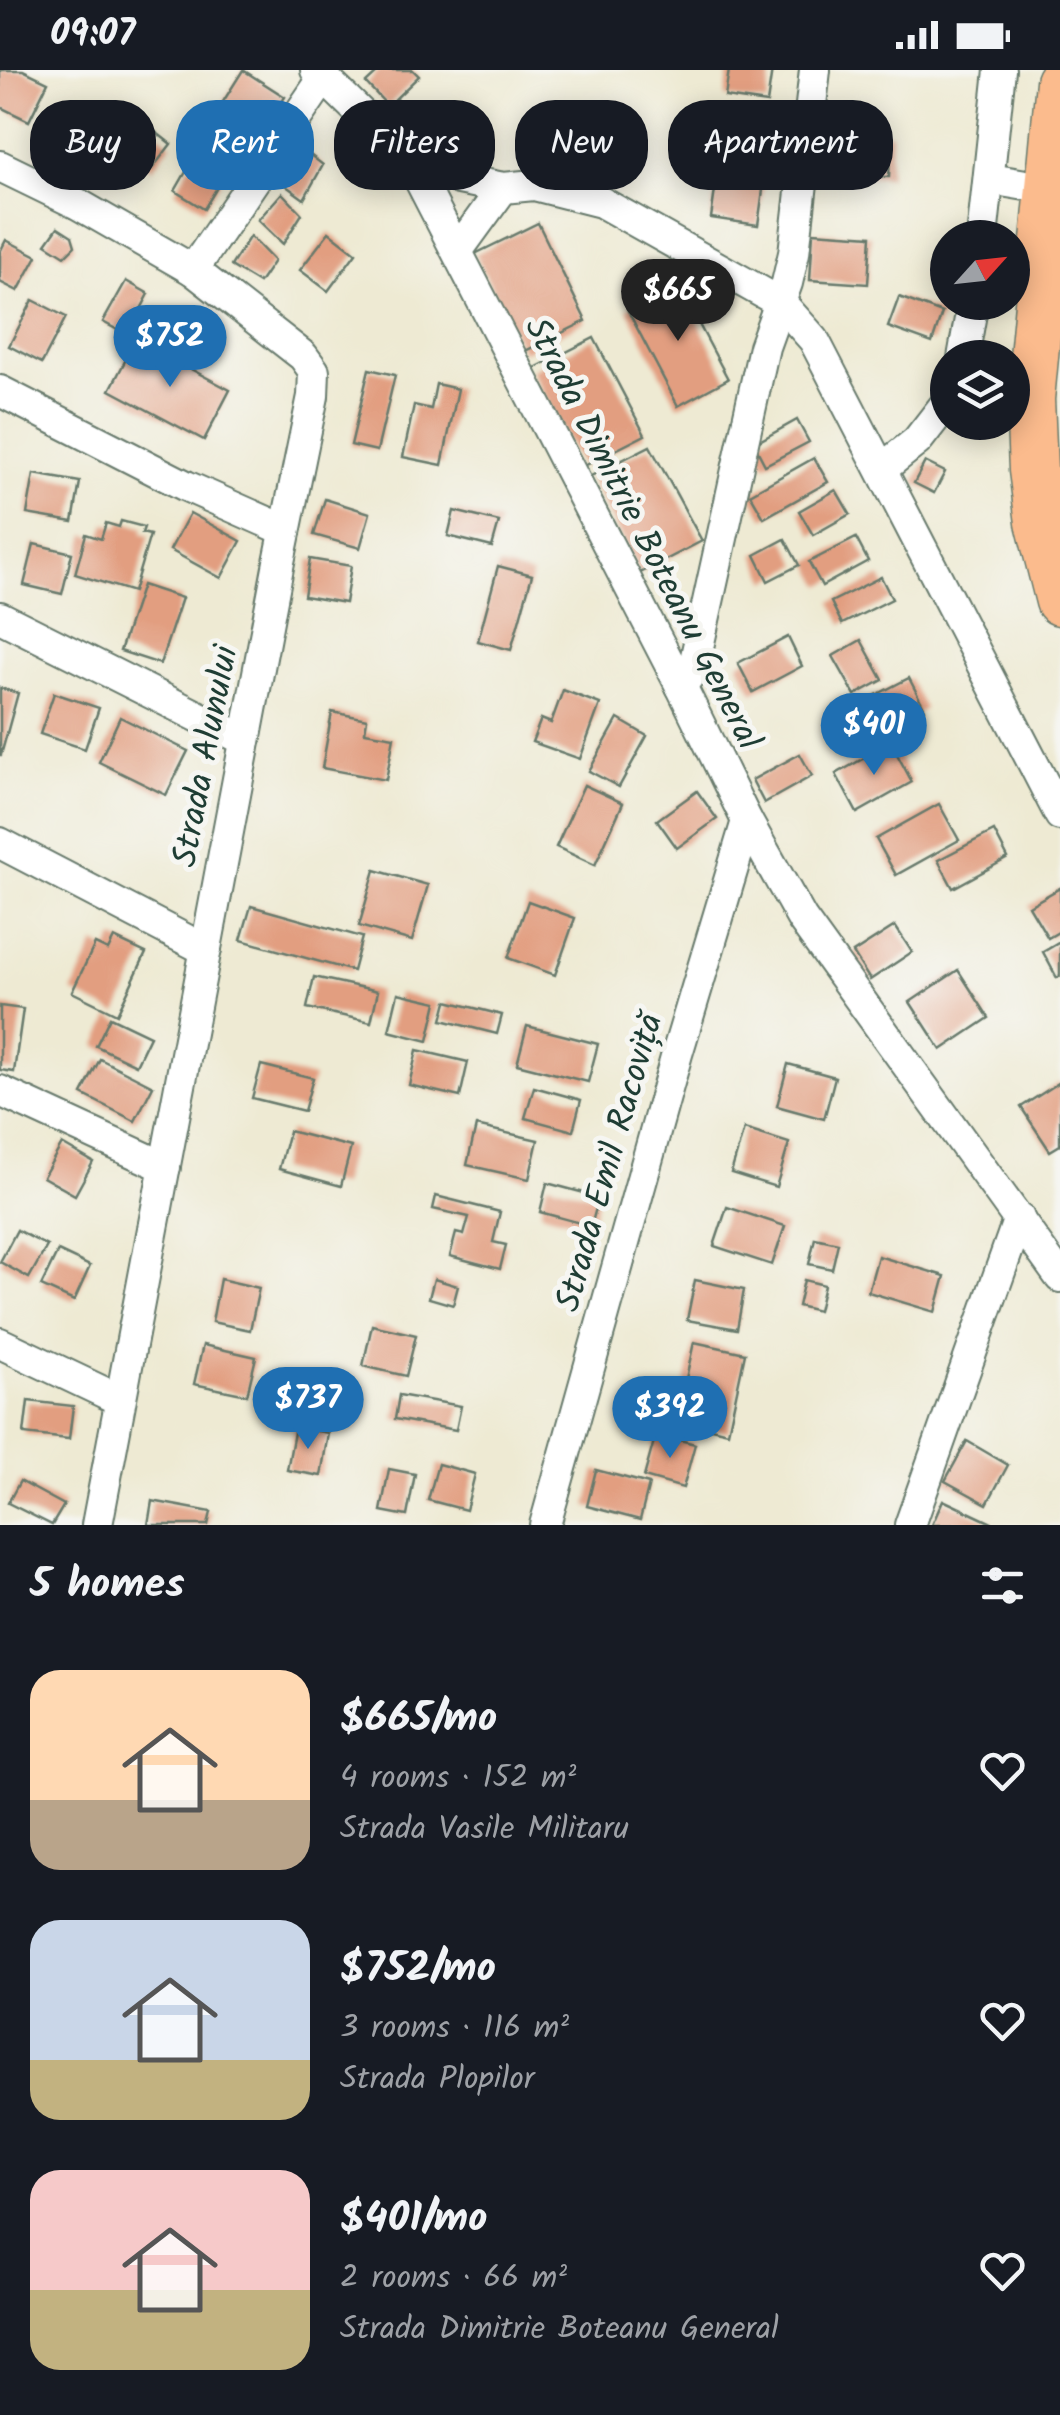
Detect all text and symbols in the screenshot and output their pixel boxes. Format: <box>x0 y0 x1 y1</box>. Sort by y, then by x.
text: 09:07 <box>50 5 136 65</box>
chip: Buy <box>30 100 156 190</box>
chip: Rent <box>176 100 314 190</box>
chip: Filters <box>334 100 495 190</box>
chip: New <box>515 100 648 190</box>
chip: Apartment <box>668 100 893 190</box>
north arrow <box>930 220 1030 320</box>
map controls <box>930 220 1030 440</box>
pin: $665 <box>619 259 737 344</box>
text: $665 <box>643 266 713 317</box>
pin: $752 <box>111 305 229 390</box>
street label: Strada Dimitrie Boteanu General <box>507 308 775 761</box>
text: $752 <box>136 312 204 363</box>
button: layers <box>930 340 1030 440</box>
street label: Strada Alunului <box>158 640 256 872</box>
pin: $401 <box>815 693 933 778</box>
text: $401 <box>843 700 905 751</box>
street label: Strada Emil Racoviță <box>542 1004 681 1319</box>
pin: $737 <box>249 1367 367 1452</box>
text: $737 <box>275 1374 341 1425</box>
pin: $392 <box>611 1376 729 1461</box>
text: $392 <box>634 1383 706 1434</box>
text: 5 homes <box>30 1552 185 1619</box>
icon: filters <box>975 1558 1030 1613</box>
text: $665/mo <box>340 1686 497 1753</box>
icon: home <box>110 1710 230 1830</box>
icon: heart <box>975 1743 1030 1798</box>
text: 4 rooms · 152 m² <box>340 1753 576 1804</box>
text: Strada Vasile Militaru <box>340 1804 629 1855</box>
text: $752/mo <box>340 1936 496 2003</box>
icon: home <box>110 1960 230 2080</box>
icon: heart <box>975 1993 1030 2048</box>
text: 3 rooms · 116 m² <box>340 2003 569 2054</box>
text: Strada Plopilor <box>340 2054 534 2105</box>
text: $401/mo <box>340 2186 487 2253</box>
icon: home <box>110 2210 230 2330</box>
icon: heart <box>975 2243 1030 2298</box>
text: 2 rooms · 66 m² <box>340 2253 567 2304</box>
text: Strada Dimitrie Boteanu General <box>340 2304 779 2355</box>

